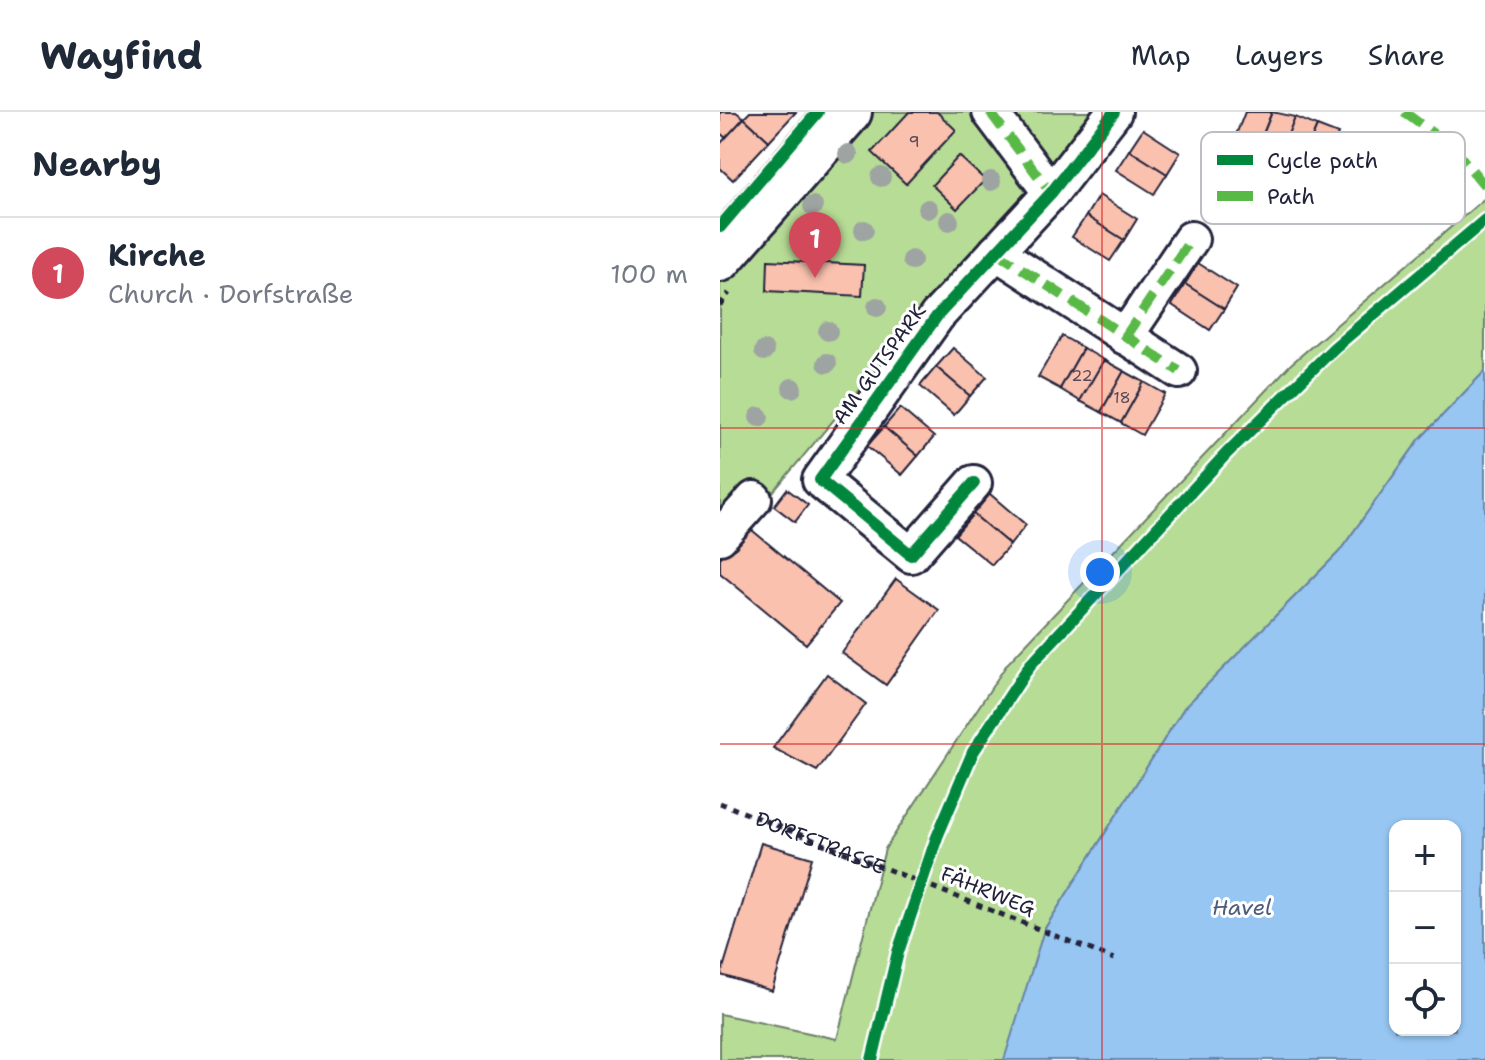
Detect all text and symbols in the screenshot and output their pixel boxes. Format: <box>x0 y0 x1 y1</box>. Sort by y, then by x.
text: Wayfind <box>40 30 203 81</box>
text: Map <box>1131 36 1191 74</box>
text: Layers <box>1235 36 1324 74</box>
text: Share <box>1368 36 1445 74</box>
house number: 9 <box>908 131 920 152</box>
legend <box>1201 132 1465 224</box>
text: Nearby <box>32 141 162 187</box>
text: Cycle path <box>1267 146 1378 175</box>
text: Path <box>1267 182 1315 211</box>
pin: 1 <box>789 212 841 278</box>
text: Kirche <box>108 235 206 276</box>
text: 1 <box>52 256 64 291</box>
text: 100 m <box>610 256 688 291</box>
text: Church · Dorfstraße <box>108 276 354 311</box>
street label: AM GUTSPARK <box>827 299 932 429</box>
house number: 22 <box>1071 365 1093 386</box>
house number: 18 <box>1113 387 1131 408</box>
your location <box>1080 552 1120 592</box>
street label: DORFSTRASSE <box>752 805 889 880</box>
map controls <box>1389 820 1461 1036</box>
button: + <box>1389 820 1461 892</box>
street label: FÄHRWEG <box>937 860 1039 922</box>
button: − <box>1389 892 1461 964</box>
water label: Havel <box>1212 893 1272 922</box>
button: locate <box>1389 964 1461 1036</box>

